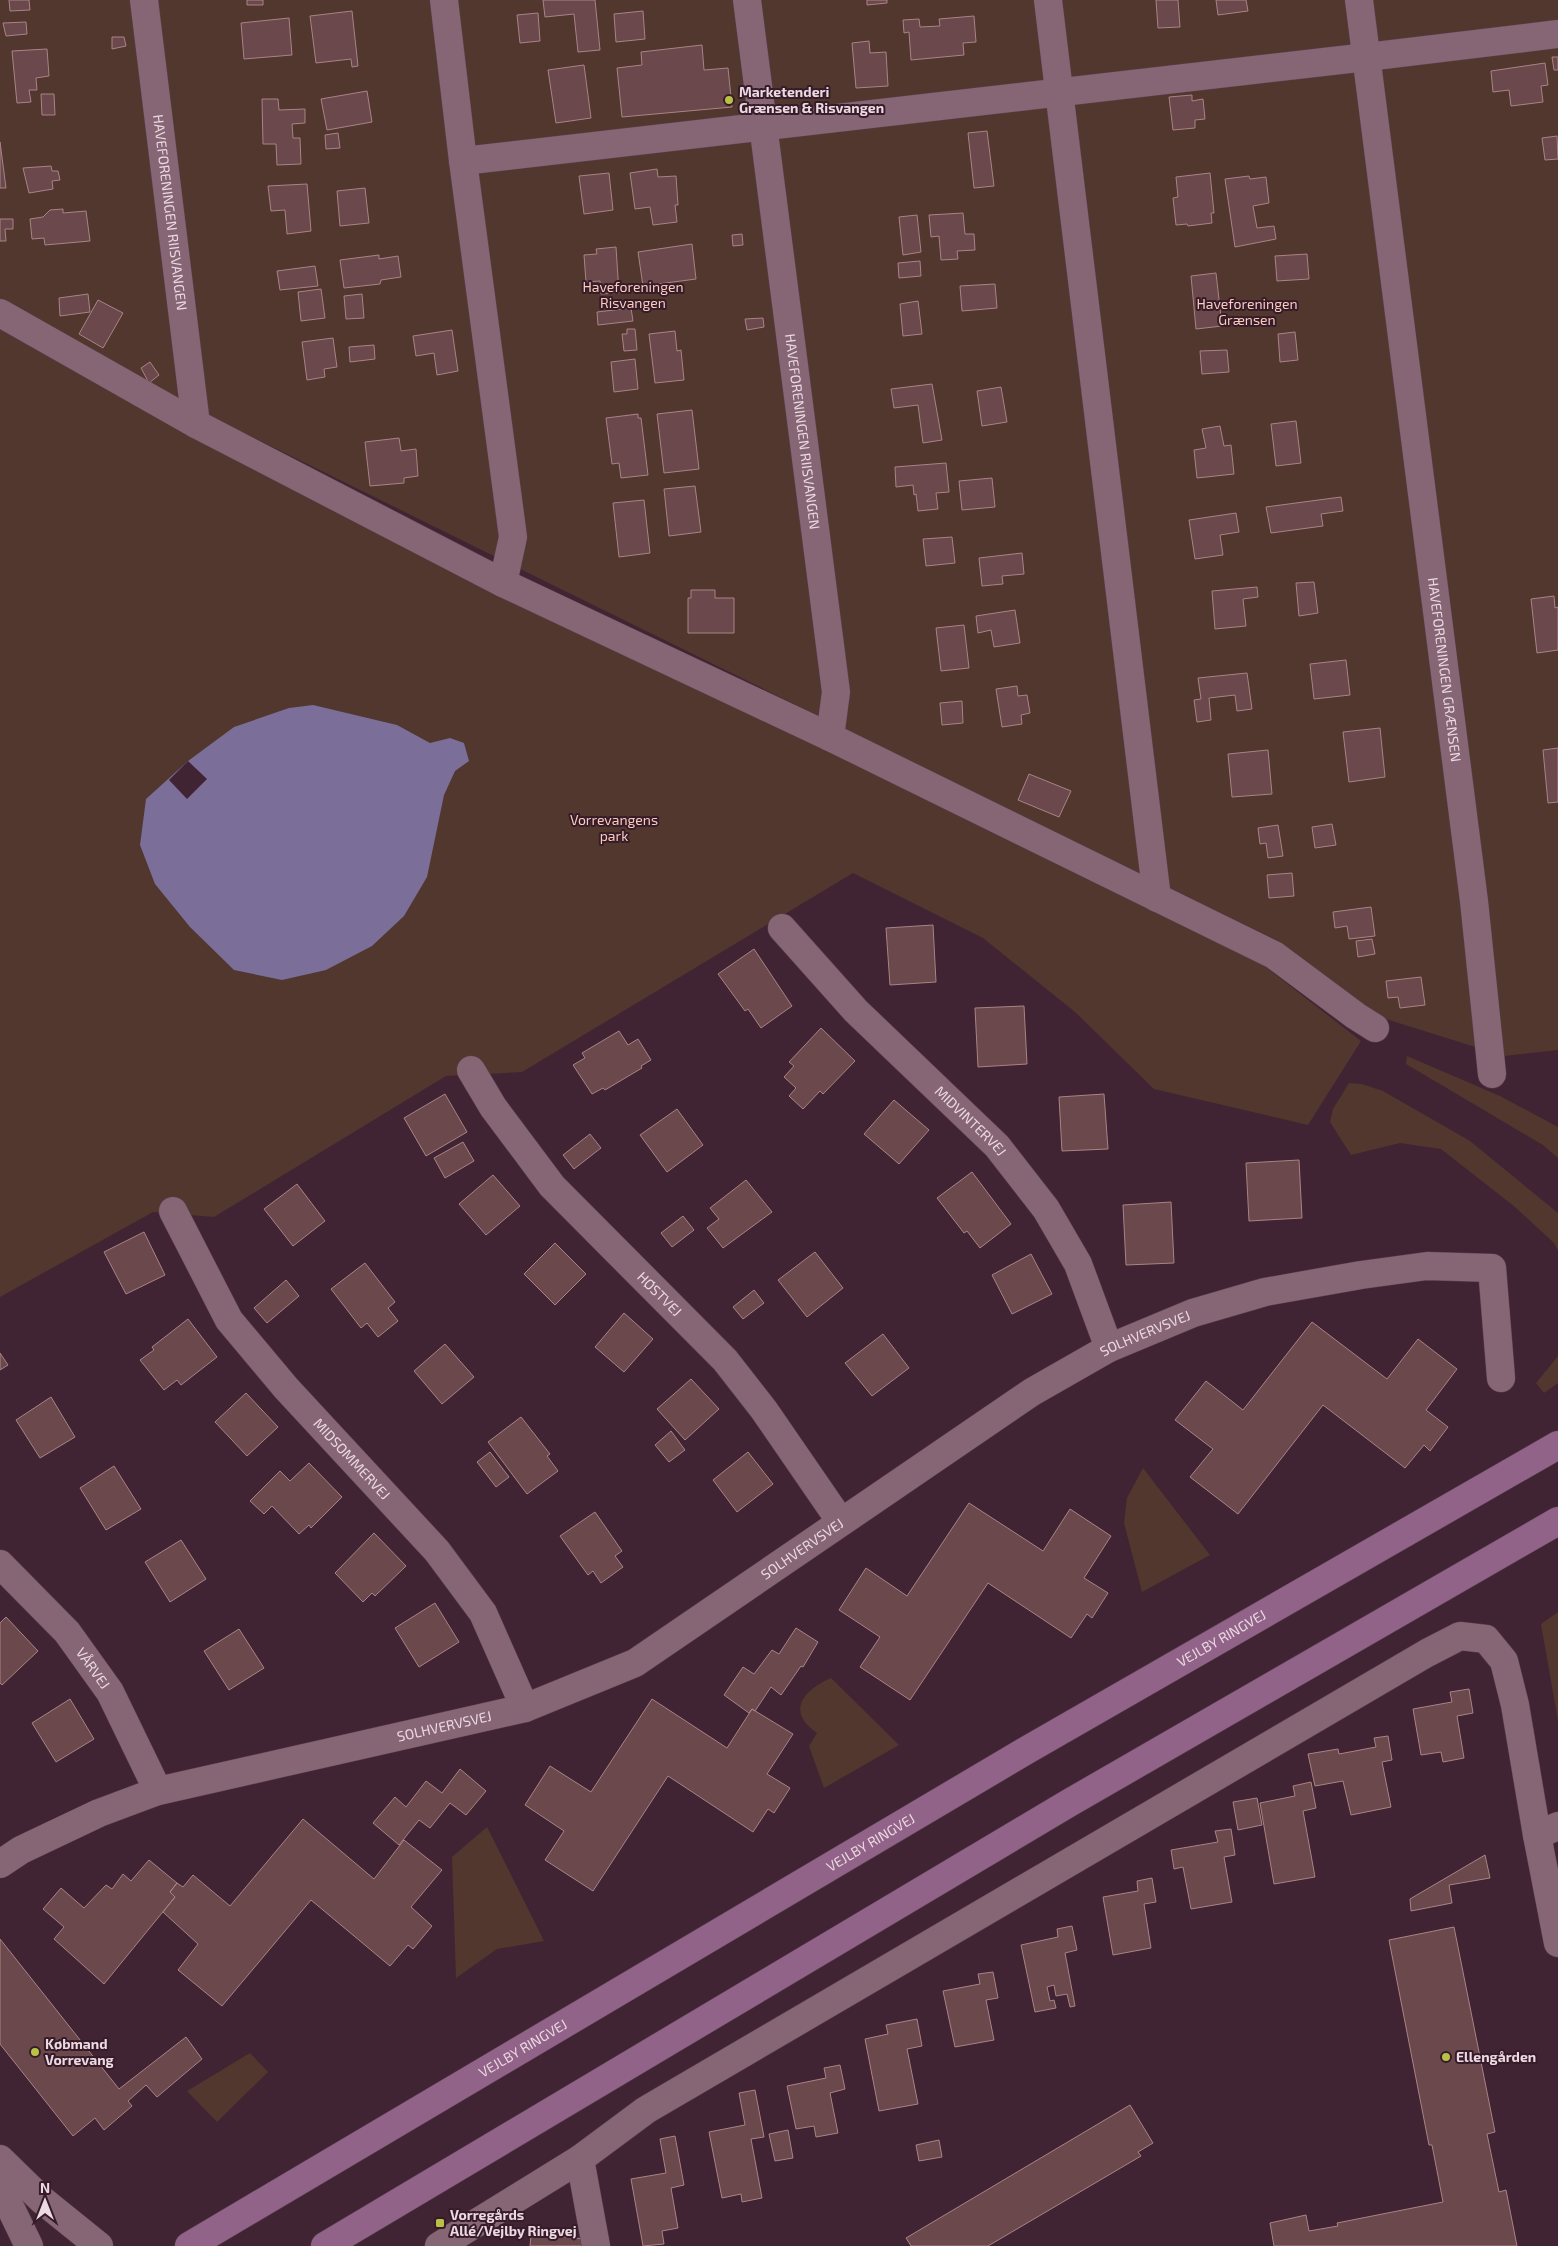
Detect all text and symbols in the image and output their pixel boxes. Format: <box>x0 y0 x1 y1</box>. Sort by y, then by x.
place label: Marketenderi Grænsen & Risvangen <box>739 83 884 116</box>
marker: Marketenderi Grænsen & Risvangen <box>723 94 735 106</box>
street label: HAVEFORENINGEN RIISVANGEN <box>150 113 191 311</box>
park label: Haveforeningen Risvangen <box>582 278 684 311</box>
park label: Haveforeningen Grænsen <box>1196 295 1298 328</box>
street label: HAVEFORENINGEN RIISVANGEN <box>782 332 824 530</box>
street label: HAVEFORENINGEN GRÆNSEN <box>1425 576 1465 763</box>
park label: Vorrevangens park <box>570 811 658 844</box>
street label: MIDVINTERVEJ <box>932 1082 1010 1159</box>
street label: HØSTVEJ <box>634 1268 685 1319</box>
street label: SOLHVERVSVEJ <box>1097 1306 1193 1359</box>
street label: MIDSOMMERVEJ <box>310 1414 394 1503</box>
street label: SOLHVERVSVEJ <box>757 1514 846 1583</box>
street label: VEJLBY RINGVEJ <box>1174 1606 1269 1670</box>
street label: VÅRVEJ <box>73 1644 114 1692</box>
street label: SOLHVERVSVEJ <box>395 1707 493 1745</box>
street label: VEJLBY RINGVEJ <box>823 1809 918 1875</box>
street label: VEJLBY RINGVEJ <box>475 2015 570 2081</box>
place label: Købmand Vorrevang <box>45 2035 114 2068</box>
marker: Købmand Vorrevang <box>29 2046 41 2058</box>
place label: Ellengården <box>1456 2048 1536 2065</box>
marker: Ellengården <box>1440 2051 1452 2063</box>
north arrow <box>20 2176 70 2226</box>
text: N <box>40 2179 50 2196</box>
place label: Vorregårds Allé/Vejlby Ringvej <box>450 2206 577 2239</box>
marker: Vorregårds Allé/Vejlby Ringvej <box>434 2217 446 2229</box>

